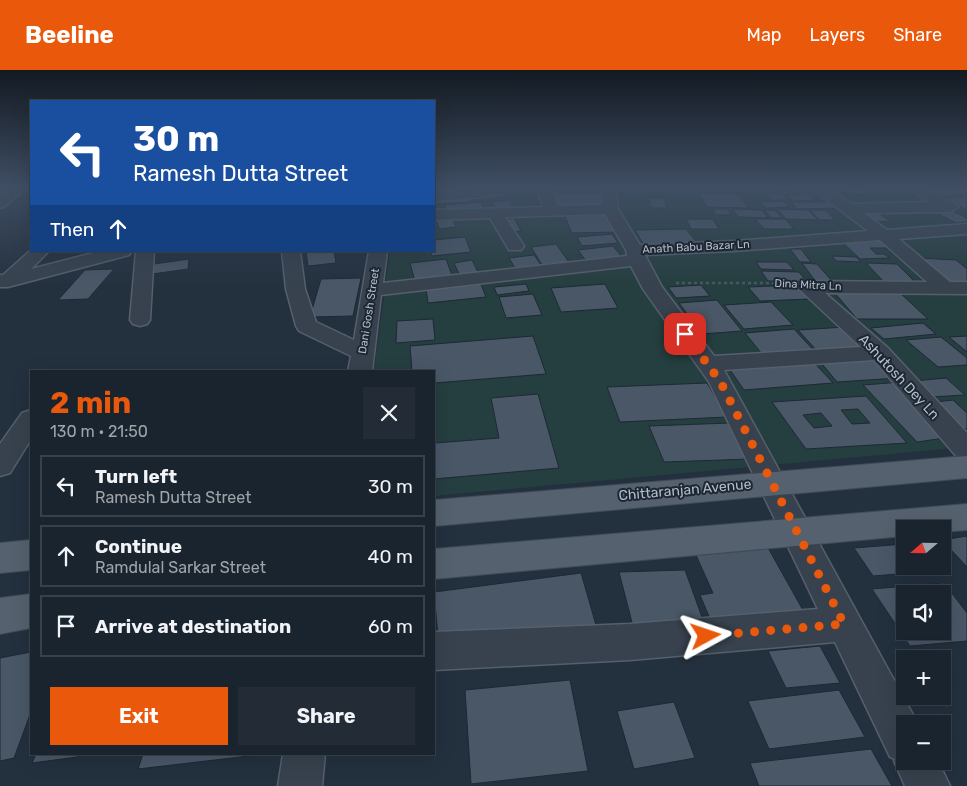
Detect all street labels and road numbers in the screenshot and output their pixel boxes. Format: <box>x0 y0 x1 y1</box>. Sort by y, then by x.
street label: Anath Babu Bazar Ln <box>642 238 750 256</box>
street label: Dani Gosh Street <box>356 267 382 355</box>
street label: Dina Mitra Ln <box>774 277 842 293</box>
street label: Ashutosh Dey Ln <box>855 331 943 423</box>
street label: Chittaranjan Avenue <box>618 476 752 504</box>

